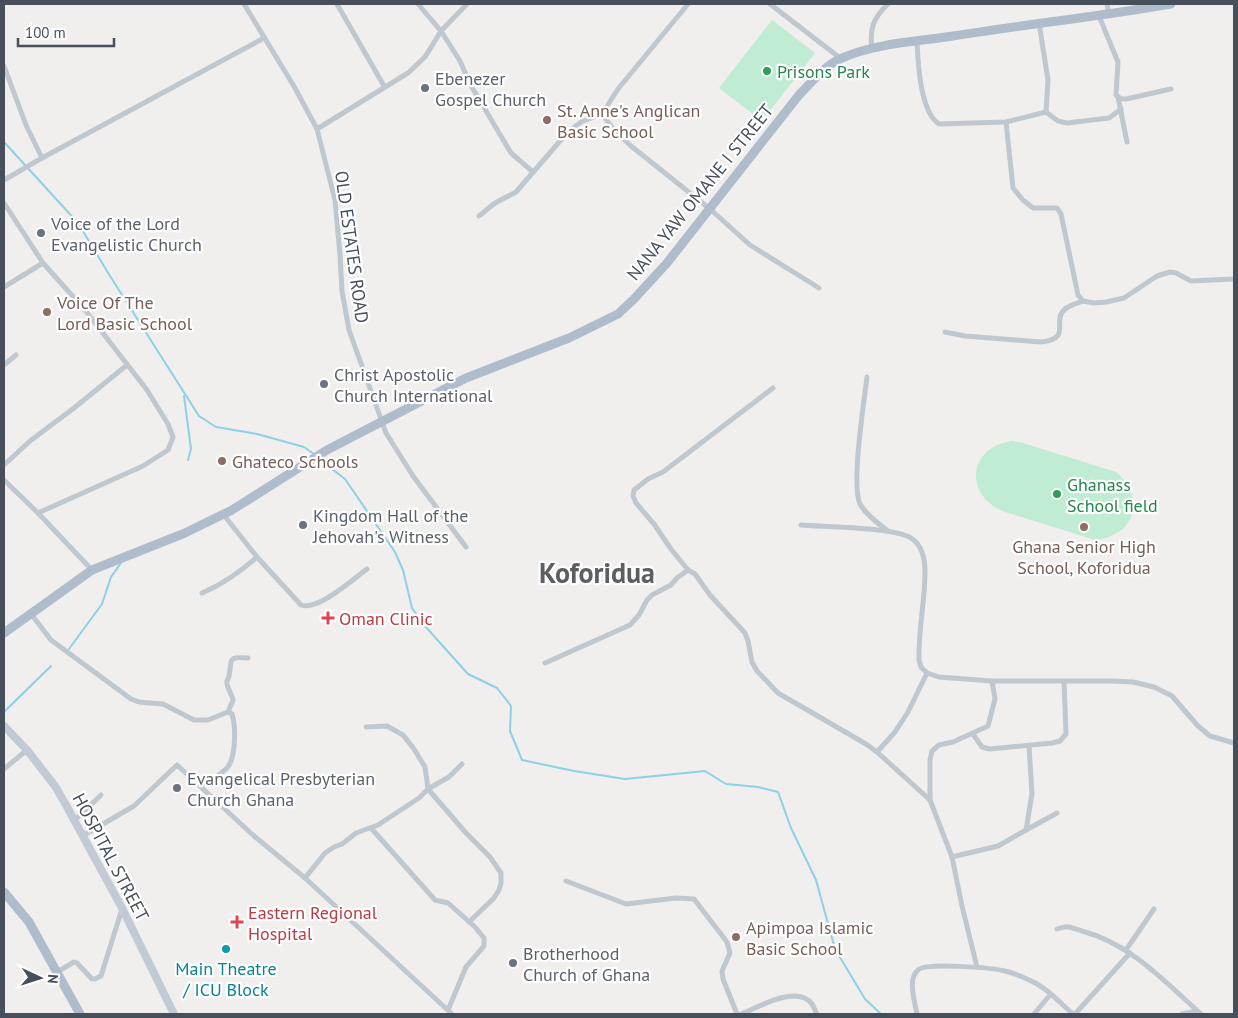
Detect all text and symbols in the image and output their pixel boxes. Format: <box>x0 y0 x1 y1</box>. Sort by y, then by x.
scale bar <box>18 15 114 47</box>
text: 100 m <box>25 23 66 42</box>
place label: Prisons Park <box>777 60 870 83</box>
marker: Prisons Park <box>761 65 773 77</box>
place label: Ebenezer Gospel Church <box>435 67 546 111</box>
marker: Ebenezer Gospel Church <box>419 82 431 94</box>
place label: St. Anne's Anglican Basic School <box>557 99 700 143</box>
street label: NANA YAW OMANE I STREET <box>622 99 778 285</box>
marker: St. Anne's Anglican Basic School <box>541 114 553 126</box>
street label: OLD ESTATES ROAD <box>330 169 374 325</box>
place label: Voice of the Lord Evangelistic Church <box>50 212 202 256</box>
marker: Voice of the Lord Evangelistic Church <box>35 227 47 239</box>
place label: Voice Of The Lord Basic School <box>56 291 193 335</box>
marker: Voice Of The Lord Basic School <box>41 306 53 318</box>
place label: Christ Apostolic Church International <box>334 363 493 407</box>
marker: Christ Apostolic Church International <box>318 378 330 390</box>
place label: Ghateco Schools <box>232 450 358 473</box>
marker: Ghateco Schools <box>216 455 228 467</box>
place label: Ghanass School field <box>1067 473 1158 517</box>
marker: Ghanass School field <box>1051 488 1063 500</box>
place label: Kingdom Hall of the Jehovah's Witness <box>312 504 468 548</box>
marker: Kingdom Hall of the Jehovah's Witness <box>297 519 309 531</box>
marker: Ghana Senior High School, Koforidua <box>1078 521 1090 533</box>
place label: Ghana Senior High School, Koforidua <box>1012 535 1156 579</box>
district label: Koforidua <box>539 554 655 591</box>
place label: Oman Clinic <box>339 607 433 630</box>
marker: Oman Clinic <box>321 611 335 625</box>
place label: Evangelical Presbyterian Church Ghana <box>187 767 375 811</box>
marker: Evangelical Presbyterian Church Ghana <box>171 782 183 794</box>
street label: HOSPITAL STREET <box>68 789 154 925</box>
place label: Eastern Regional Hospital <box>248 901 378 945</box>
marker: Eastern Regional Hospital <box>230 915 244 929</box>
place label: Apimpoa Islamic Basic School <box>746 916 873 960</box>
marker: Apimpoa Islamic Basic School <box>730 931 742 943</box>
place label: Brotherhood Church of Ghana <box>523 942 650 986</box>
marker: Main Theatre / ICU Block <box>220 943 232 955</box>
north arrow <box>15 953 65 1003</box>
place label: Main Theatre / ICU Block <box>175 957 277 1001</box>
marker: Brotherhood Church of Ghana <box>507 957 519 969</box>
text: N <box>44 974 62 984</box>

